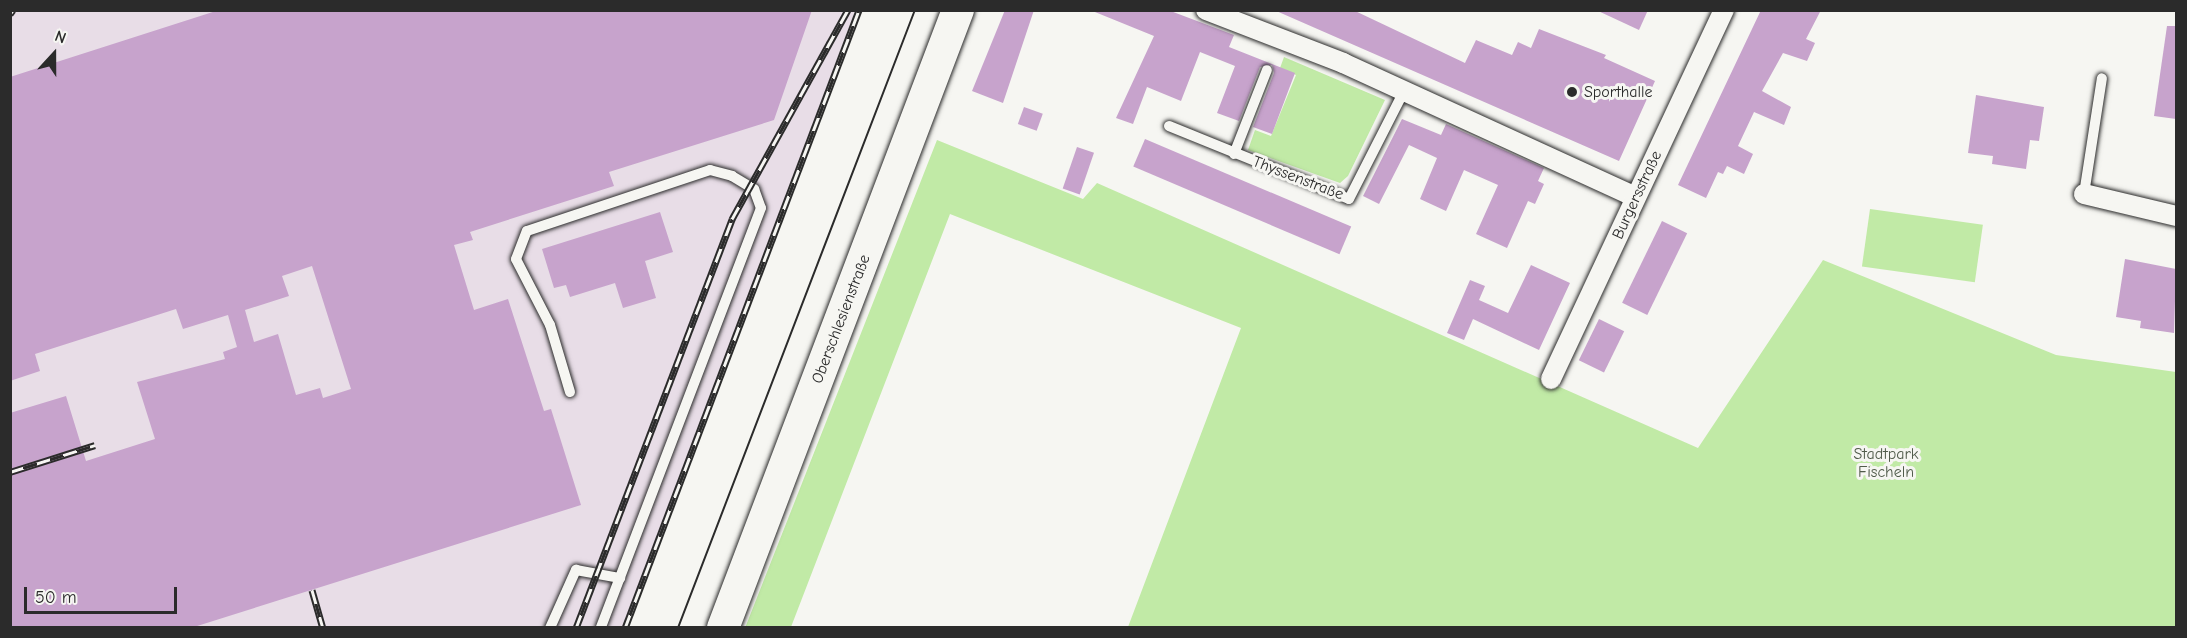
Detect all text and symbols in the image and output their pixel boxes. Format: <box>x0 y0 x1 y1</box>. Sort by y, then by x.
north arrow <box>24 24 84 84</box>
text: N <box>52 27 69 47</box>
place label: Sporthalle <box>1584 82 1653 102</box>
marker: Sporthalle <box>1565 85 1579 99</box>
street label: Burgersstraße <box>1608 148 1666 242</box>
street label: Thyssenstraße <box>1250 152 1346 204</box>
street label: Oberschlesienstraße <box>808 252 874 386</box>
park label: Stadtpark Fischeln <box>1853 444 1919 482</box>
scale bar <box>27 575 180 613</box>
text: 50 m <box>35 587 77 608</box>

